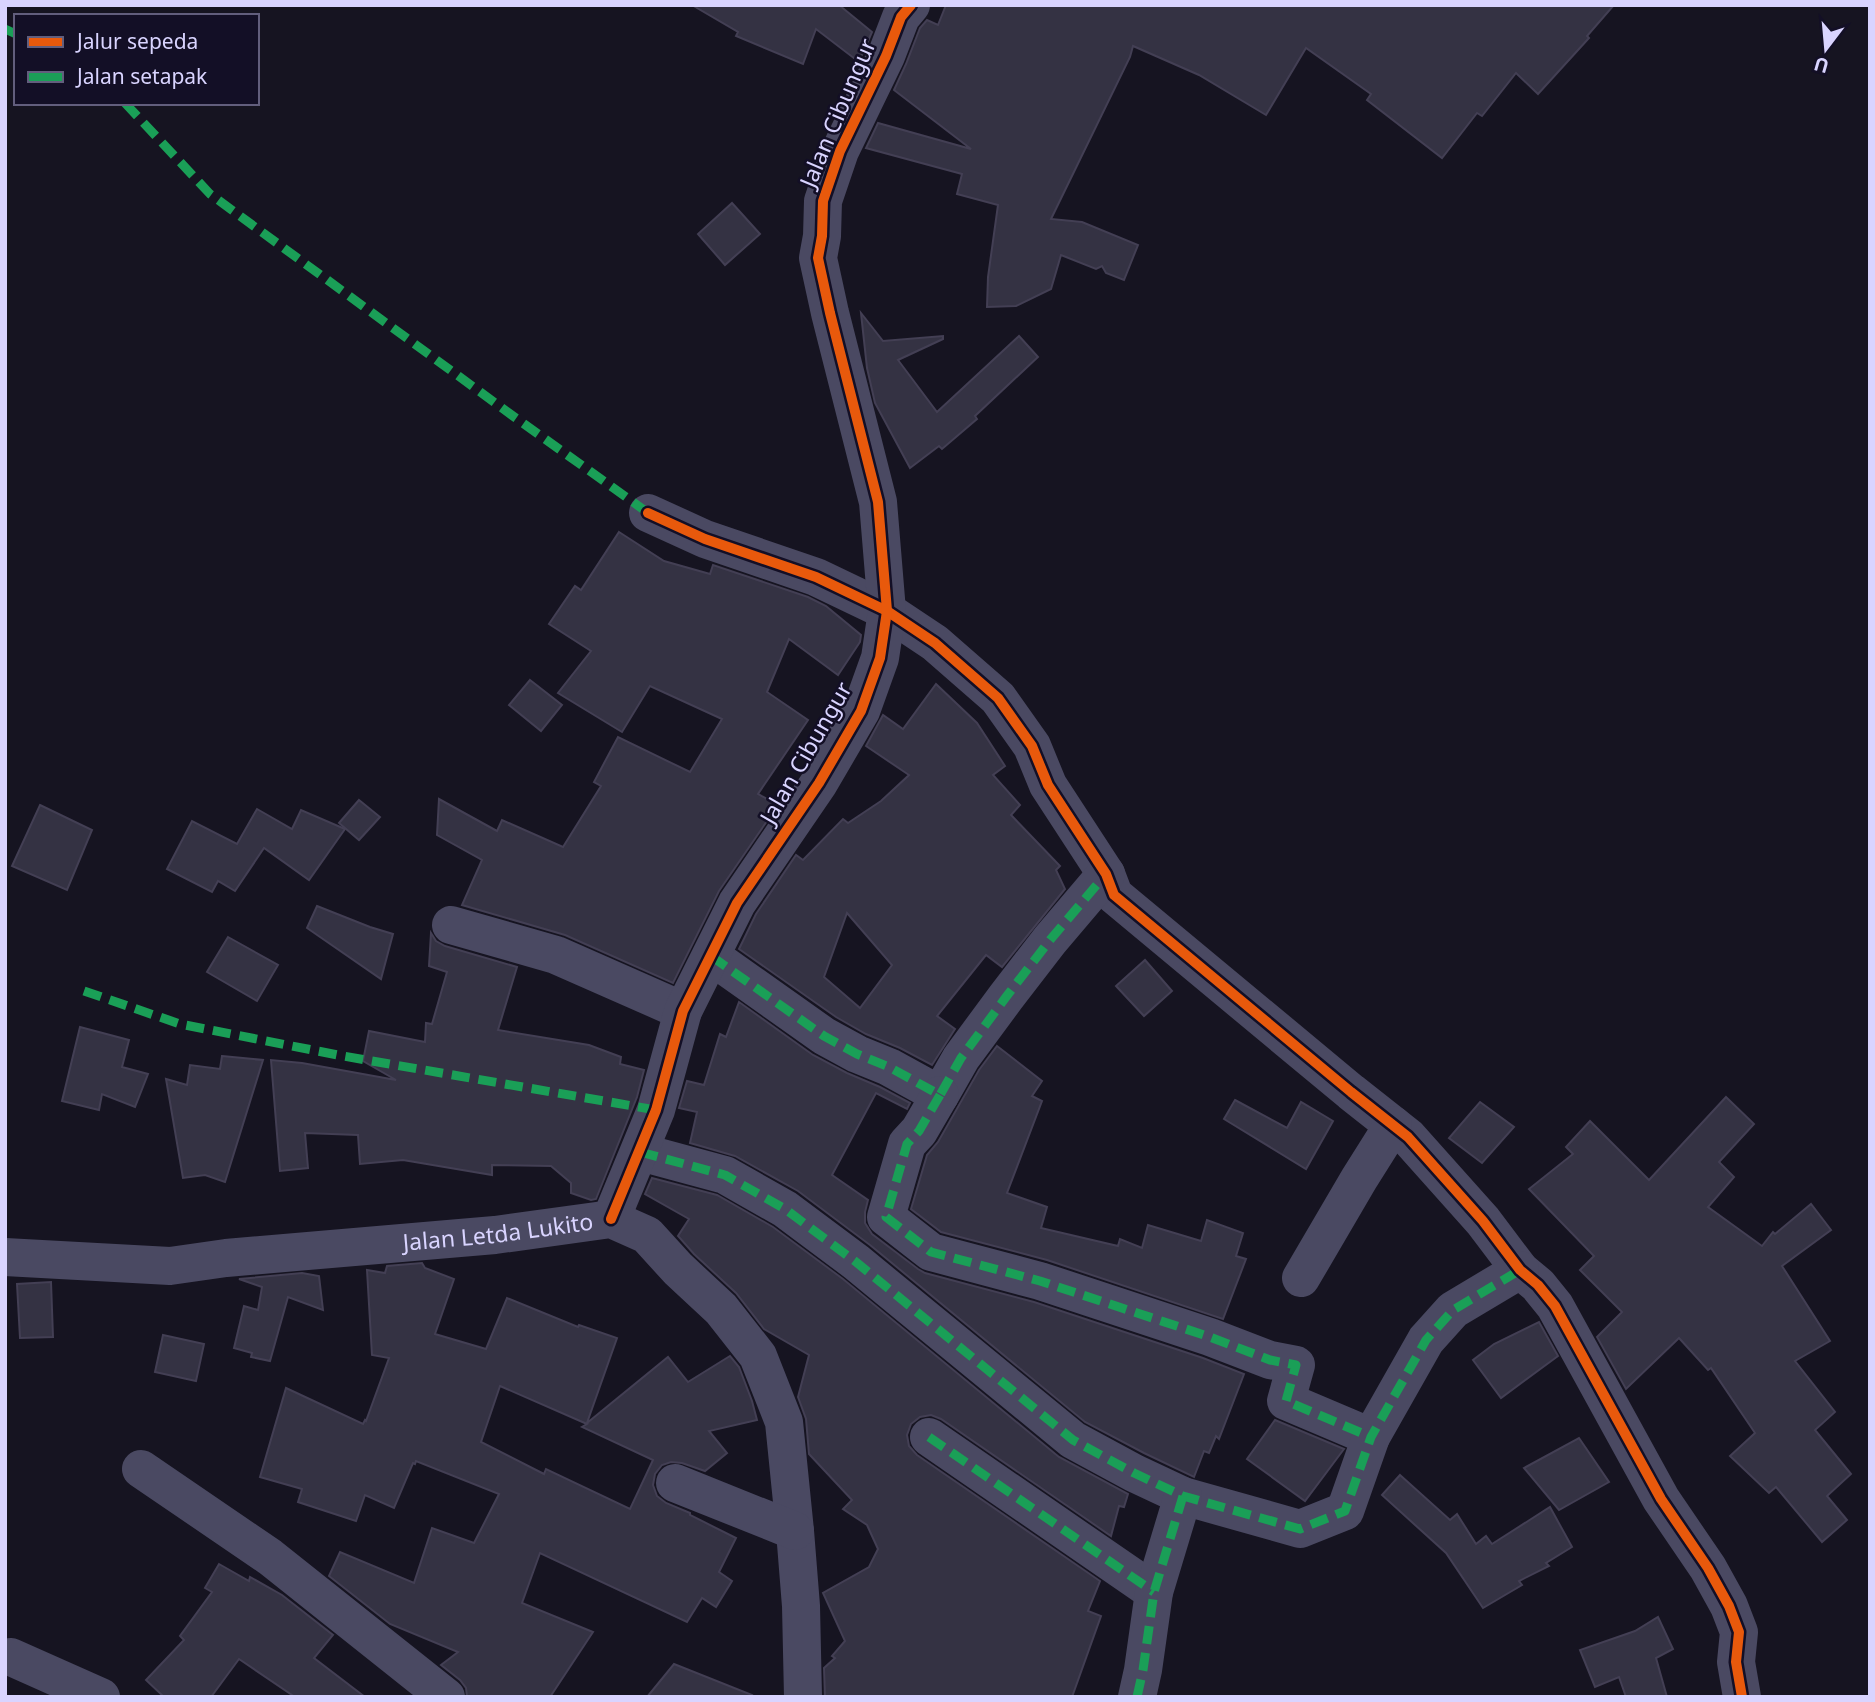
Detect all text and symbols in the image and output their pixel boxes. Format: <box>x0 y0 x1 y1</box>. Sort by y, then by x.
legend <box>14 14 259 105</box>
north arrow <box>1791 14 1861 84</box>
text: Jalur sepeda <box>75 27 198 55</box>
street label: Jalan Cibungur <box>790 33 883 194</box>
text: U <box>1811 51 1832 80</box>
text: Jalan setapak <box>75 62 208 90</box>
street label: Jalan Cibungur <box>750 675 859 831</box>
street label: Jalan Letda Lukito <box>399 1205 595 1258</box>

